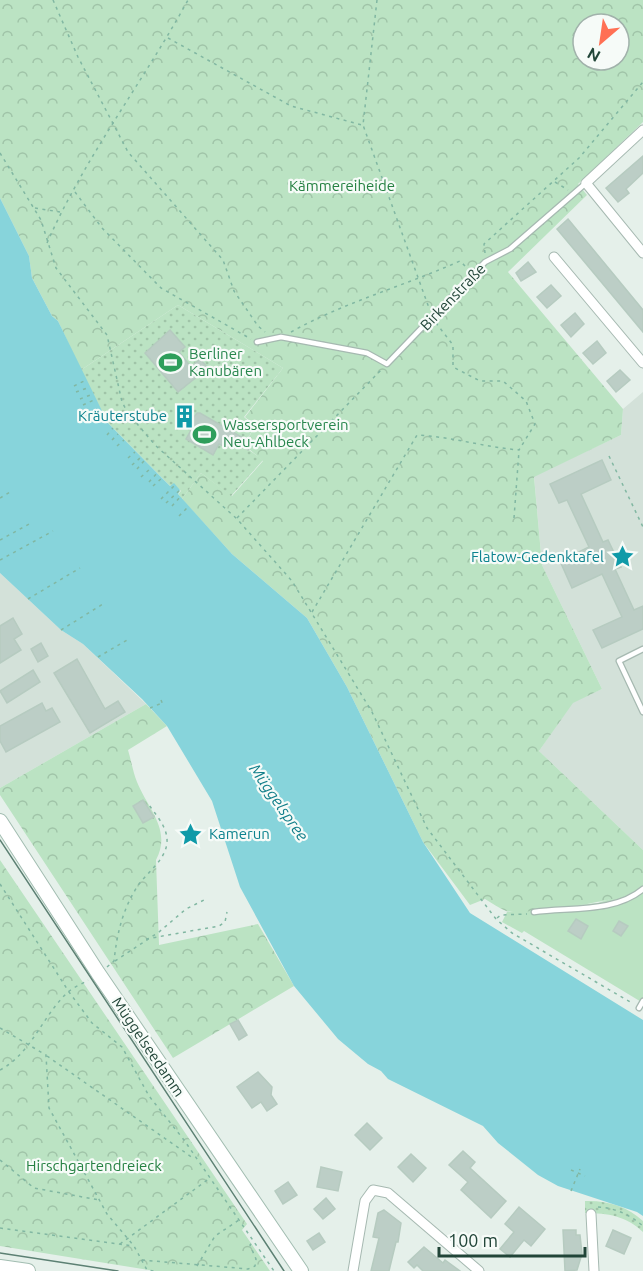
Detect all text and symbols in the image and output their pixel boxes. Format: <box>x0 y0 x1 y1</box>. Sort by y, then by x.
north arrow <box>571 12 631 72</box>
text: N <box>584 44 603 66</box>
park label: Kämmereiheide <box>289 177 395 194</box>
street label: Birkenstraße <box>417 260 489 334</box>
place label: Berliner Kanubären <box>189 345 262 379</box>
sports icon: Berliner Kanubären <box>158 350 184 376</box>
building icon: Kräuterstube <box>172 403 198 429</box>
place label: Kräuterstube <box>78 407 167 424</box>
place label: Wassersportverein Neu-Ahlbeck <box>223 416 349 450</box>
sports icon: Wassersportverein Neu-Ahlbeck <box>192 421 218 447</box>
place icon: Flatow-Gedenktafel <box>609 544 635 570</box>
place label: Flatow-Gedenktafel <box>471 548 604 565</box>
water label: Müggelspree <box>246 760 312 844</box>
place icon: Kamerun <box>178 821 204 847</box>
place label: Kamerun <box>209 825 270 842</box>
street label: Müggelseedamm <box>109 994 188 1100</box>
park label: Hirschgartendreieck <box>26 1157 162 1174</box>
scale bar <box>439 1220 584 1258</box>
text: 100 m <box>448 1230 498 1250</box>

